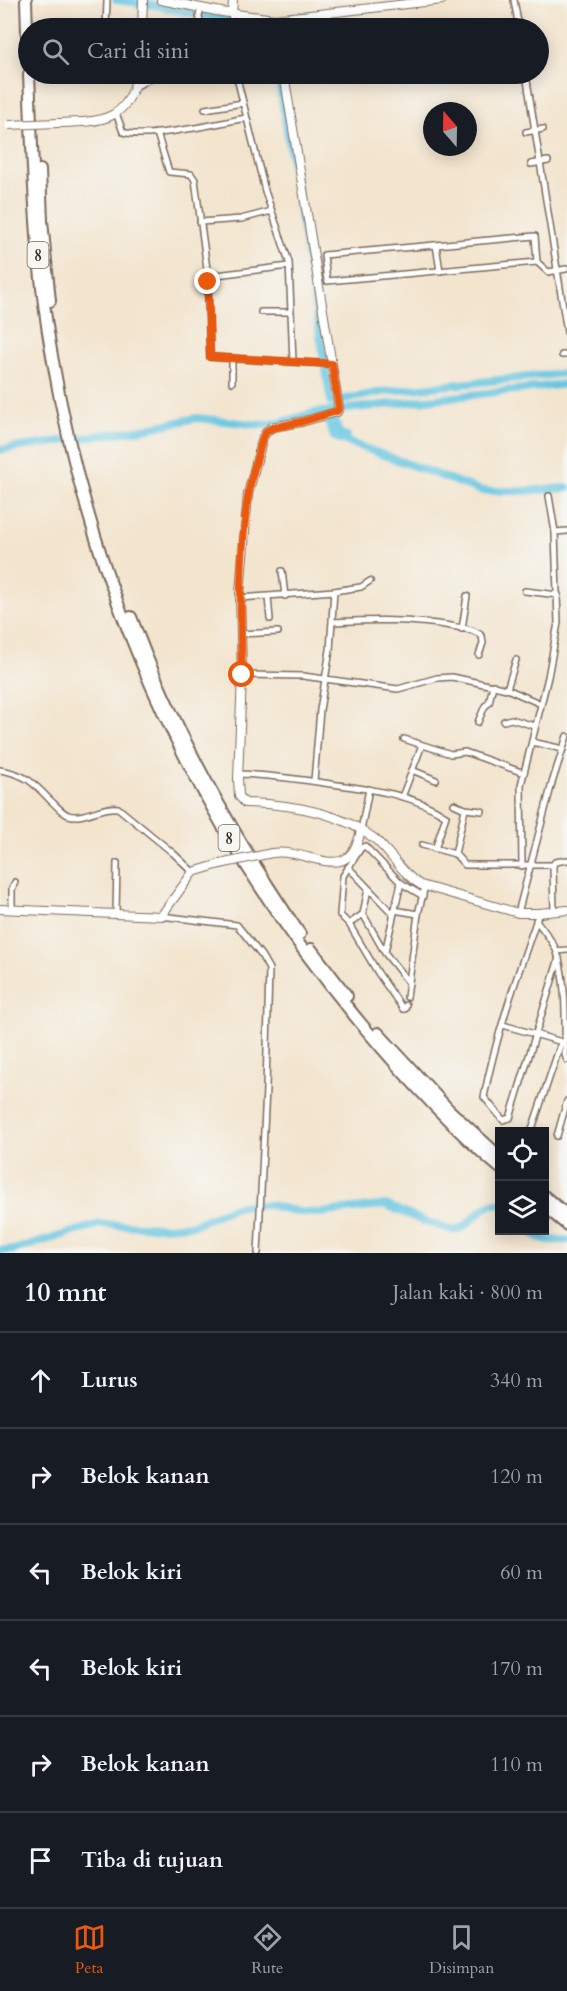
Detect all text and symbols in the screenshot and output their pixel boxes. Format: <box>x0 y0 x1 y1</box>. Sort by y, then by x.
search box <box>18 18 549 84</box>
icon: search <box>39 35 72 68</box>
text: Cari di sini <box>87 36 190 66</box>
north arrow <box>423 102 477 156</box>
road number: 8 <box>28 242 48 268</box>
route end <box>194 268 220 294</box>
route start <box>228 661 254 687</box>
road number: 8 <box>218 825 240 851</box>
map controls <box>495 1127 549 1235</box>
button: locate <box>495 1127 549 1181</box>
button: layers <box>495 1181 549 1235</box>
text: 10 mnt <box>24 1275 106 1310</box>
text: Jalan kaki · 800 m <box>393 1279 543 1306</box>
icon: ahead <box>24 1364 57 1397</box>
text: Lurus <box>81 1365 138 1395</box>
text: 340 m <box>490 1367 543 1394</box>
icon: right <box>24 1460 57 1493</box>
text: Belok kanan <box>81 1461 210 1491</box>
text: 120 m <box>490 1463 543 1490</box>
icon: left <box>24 1556 57 1589</box>
text: Belok kiri <box>81 1557 182 1587</box>
text: 60 m <box>500 1559 543 1586</box>
icon: left <box>24 1652 57 1685</box>
text: Belok kiri <box>81 1653 182 1683</box>
text: 170 m <box>490 1655 543 1682</box>
icon: right <box>24 1748 57 1781</box>
text: Belok kanan <box>81 1749 210 1779</box>
text: 110 m <box>490 1751 543 1778</box>
icon: arrive <box>24 1844 57 1877</box>
text: Tiba di tujuan <box>81 1845 223 1875</box>
tab: Peta <box>73 1921 106 1979</box>
tab: Rute <box>251 1921 284 1979</box>
tab: Disimpan <box>429 1921 494 1979</box>

